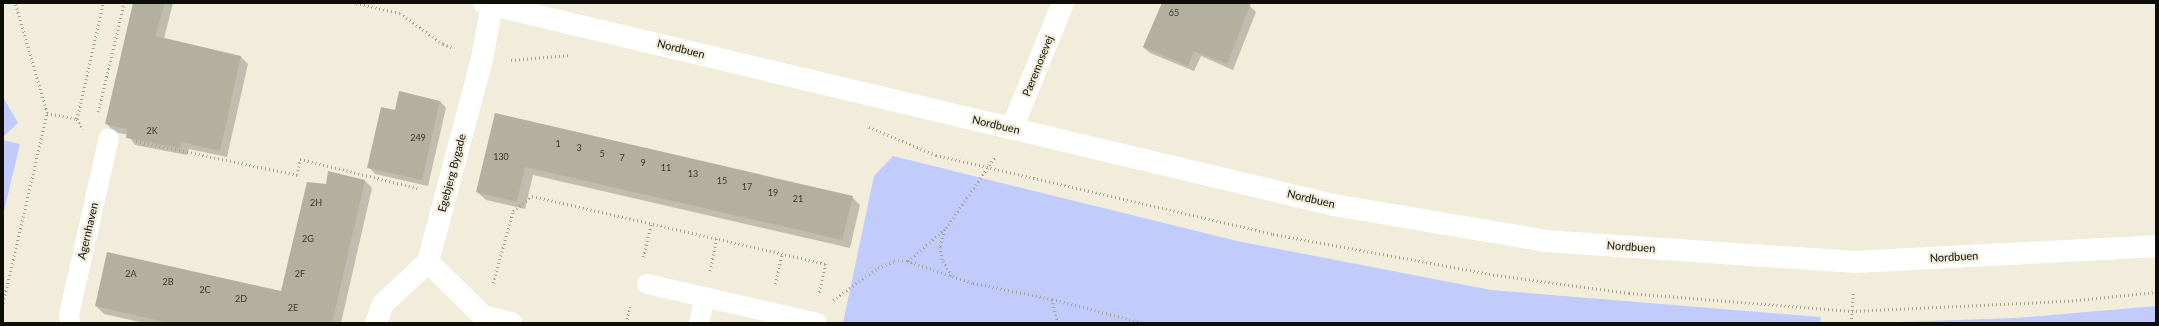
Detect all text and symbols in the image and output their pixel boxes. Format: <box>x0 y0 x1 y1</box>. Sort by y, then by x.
house number: 65 <box>1169 8 1179 18</box>
street label: Pæremosevej <box>1020 34 1056 98</box>
street label: Nordbuen <box>656 37 706 61</box>
street label: Nordbuen <box>971 113 1021 137</box>
house number: 2K <box>146 126 158 136</box>
street label: Egebjerg Bygade <box>435 132 469 214</box>
house number: 249 <box>410 133 426 143</box>
house number: 1 <box>555 139 561 149</box>
house number: 3 <box>576 143 582 153</box>
house number: 5 <box>599 149 605 159</box>
house number: 130 <box>493 152 509 162</box>
house number: 7 <box>619 153 625 163</box>
house number: 9 <box>640 158 646 168</box>
house number: 11 <box>661 163 671 173</box>
house number: 13 <box>688 169 698 179</box>
house number: 15 <box>717 176 727 186</box>
house number: 17 <box>742 182 752 192</box>
street label: Nordbuen <box>1286 187 1336 211</box>
house number: 19 <box>768 188 778 198</box>
house number: 21 <box>793 194 803 204</box>
house number: 2H <box>310 198 322 208</box>
street label: Agernhaven <box>75 201 101 261</box>
house number: 2G <box>302 234 314 244</box>
street label: Nordbuen <box>1606 239 1656 255</box>
street label: Nordbuen <box>1929 249 1979 265</box>
house number: 2A <box>125 269 137 279</box>
house number: 2F <box>295 269 305 279</box>
house number: 2B <box>162 277 174 287</box>
house number: 2C <box>199 285 211 295</box>
house number: 2D <box>235 294 247 304</box>
house number: 2E <box>288 303 298 313</box>

